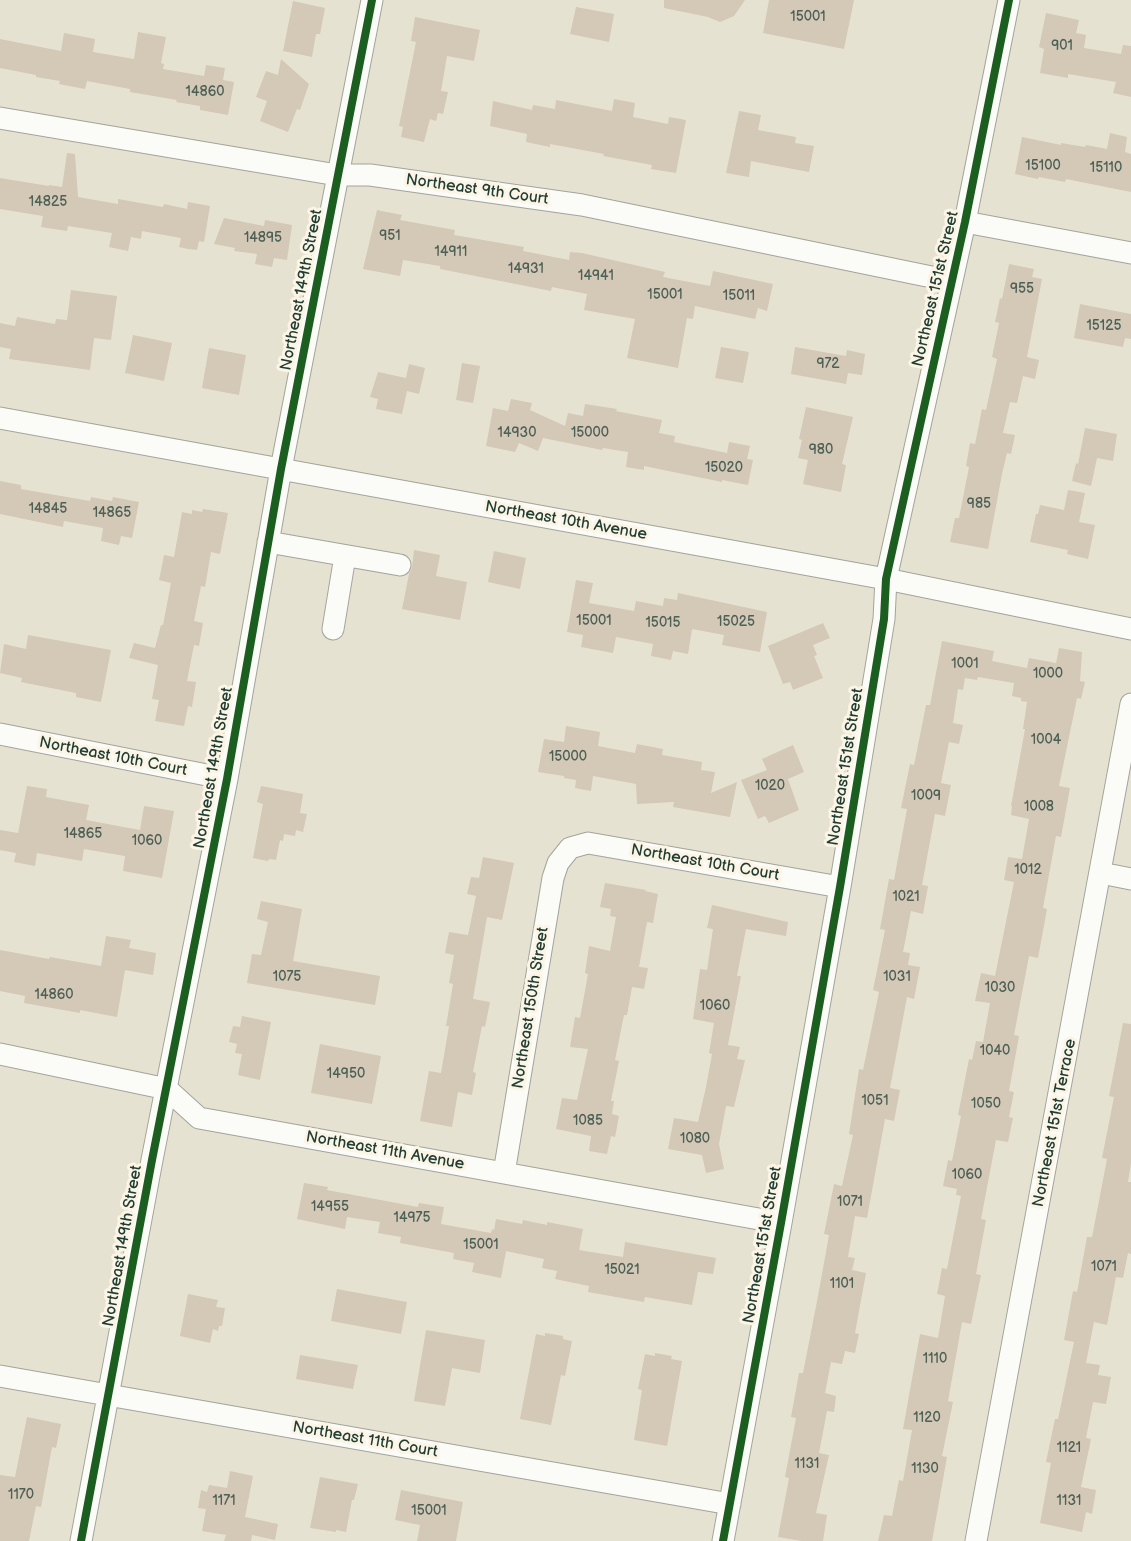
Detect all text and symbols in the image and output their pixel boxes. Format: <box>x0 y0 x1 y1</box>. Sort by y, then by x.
house number: 15001 <box>790 9 826 25</box>
house number: 901 <box>1051 38 1073 54</box>
house number: 14860 <box>186 84 224 100</box>
house number: 15100 <box>1025 158 1061 174</box>
house number: 15110 <box>1090 160 1122 176</box>
street label: Northeast 9th Court <box>404 170 550 210</box>
house number: 14825 <box>29 194 67 210</box>
street label: Northeast 149th Street <box>277 208 327 372</box>
street label: Northeast 151st Street <box>909 209 963 369</box>
house number: 951 <box>379 228 401 244</box>
house number: 14895 <box>244 230 282 246</box>
house number: 14911 <box>435 244 467 260</box>
house number: 14931 <box>508 261 544 277</box>
house number: 14941 <box>578 268 614 284</box>
house number: 955 <box>1010 281 1034 297</box>
house number: 15001 <box>647 287 683 303</box>
house number: 15011 <box>723 288 755 304</box>
house number: 15125 <box>1086 318 1122 334</box>
house number: 972 <box>816 356 840 372</box>
house number: 14930 <box>498 425 536 441</box>
house number: 15000 <box>571 425 609 441</box>
house number: 980 <box>809 442 833 458</box>
house number: 15020 <box>705 460 743 476</box>
house number: 985 <box>967 496 991 512</box>
street label: Northeast 10th Avenue <box>484 497 648 545</box>
house number: 14845 <box>29 501 67 517</box>
house number: 14865 <box>93 505 131 521</box>
house number: 15001 <box>576 613 612 629</box>
house number: 15025 <box>717 614 755 630</box>
house number: 15015 <box>645 615 681 631</box>
house number: 1001 <box>951 656 979 672</box>
house number: 1000 <box>1033 666 1063 682</box>
street label: Northeast 149th Street <box>190 686 238 850</box>
street label: Northeast 151st Street <box>824 687 868 847</box>
house number: 1004 <box>1031 732 1061 748</box>
street label: Northeast 10th Court <box>37 733 189 781</box>
house number: 15000 <box>549 749 587 765</box>
house number: 1020 <box>755 778 785 794</box>
house number: 1009 <box>911 788 941 804</box>
house number: 1008 <box>1024 799 1054 815</box>
house number: 14865 <box>64 826 102 842</box>
house number: 1060 <box>132 833 162 849</box>
street label: Northeast 10th Court <box>629 840 781 886</box>
house number: 1012 <box>1014 862 1042 878</box>
house number: 1021 <box>892 889 920 905</box>
street label: Northeast 150th Street <box>509 926 553 1090</box>
house number: 1075 <box>273 969 301 985</box>
house number: 1031 <box>883 969 911 985</box>
house number: 1030 <box>985 980 1015 996</box>
house number: 14860 <box>35 987 73 1003</box>
house number: 1060 <box>700 998 730 1014</box>
street label: Northeast 151st Terrace <box>1029 1037 1081 1209</box>
house number: 1040 <box>980 1043 1010 1059</box>
house number: 14950 <box>327 1066 365 1082</box>
house number: 1051 <box>861 1093 889 1109</box>
house number: 1050 <box>971 1096 1001 1112</box>
house number: 1085 <box>573 1113 603 1129</box>
street label: Northeast 11th Avenue <box>304 1128 466 1174</box>
house number: 1080 <box>680 1131 710 1147</box>
street label: Northeast 149th Street <box>99 1164 147 1328</box>
street label: Northeast 151st Street <box>740 1165 786 1325</box>
house number: 1060 <box>952 1167 982 1183</box>
house number: 1071 <box>837 1194 863 1210</box>
house number: 14955 <box>311 1199 349 1215</box>
house number: 14975 <box>394 1210 430 1226</box>
house number: 15001 <box>463 1237 499 1253</box>
house number: 1071 <box>1091 1259 1117 1275</box>
house number: 15021 <box>604 1262 640 1278</box>
house number: 1101 <box>830 1276 854 1292</box>
house number: 1110 <box>923 1351 947 1367</box>
house number: 1120 <box>913 1410 941 1426</box>
street label: Northeast 11th Court <box>291 1418 439 1462</box>
house number: 1121 <box>1057 1440 1081 1456</box>
house number: 1131 <box>795 1456 819 1472</box>
house number: 1130 <box>911 1461 939 1477</box>
house number: 1170 <box>8 1487 34 1503</box>
house number: 1171 <box>212 1493 236 1509</box>
house number: 1131 <box>1057 1493 1081 1509</box>
house number: 15001 <box>411 1503 447 1519</box>

